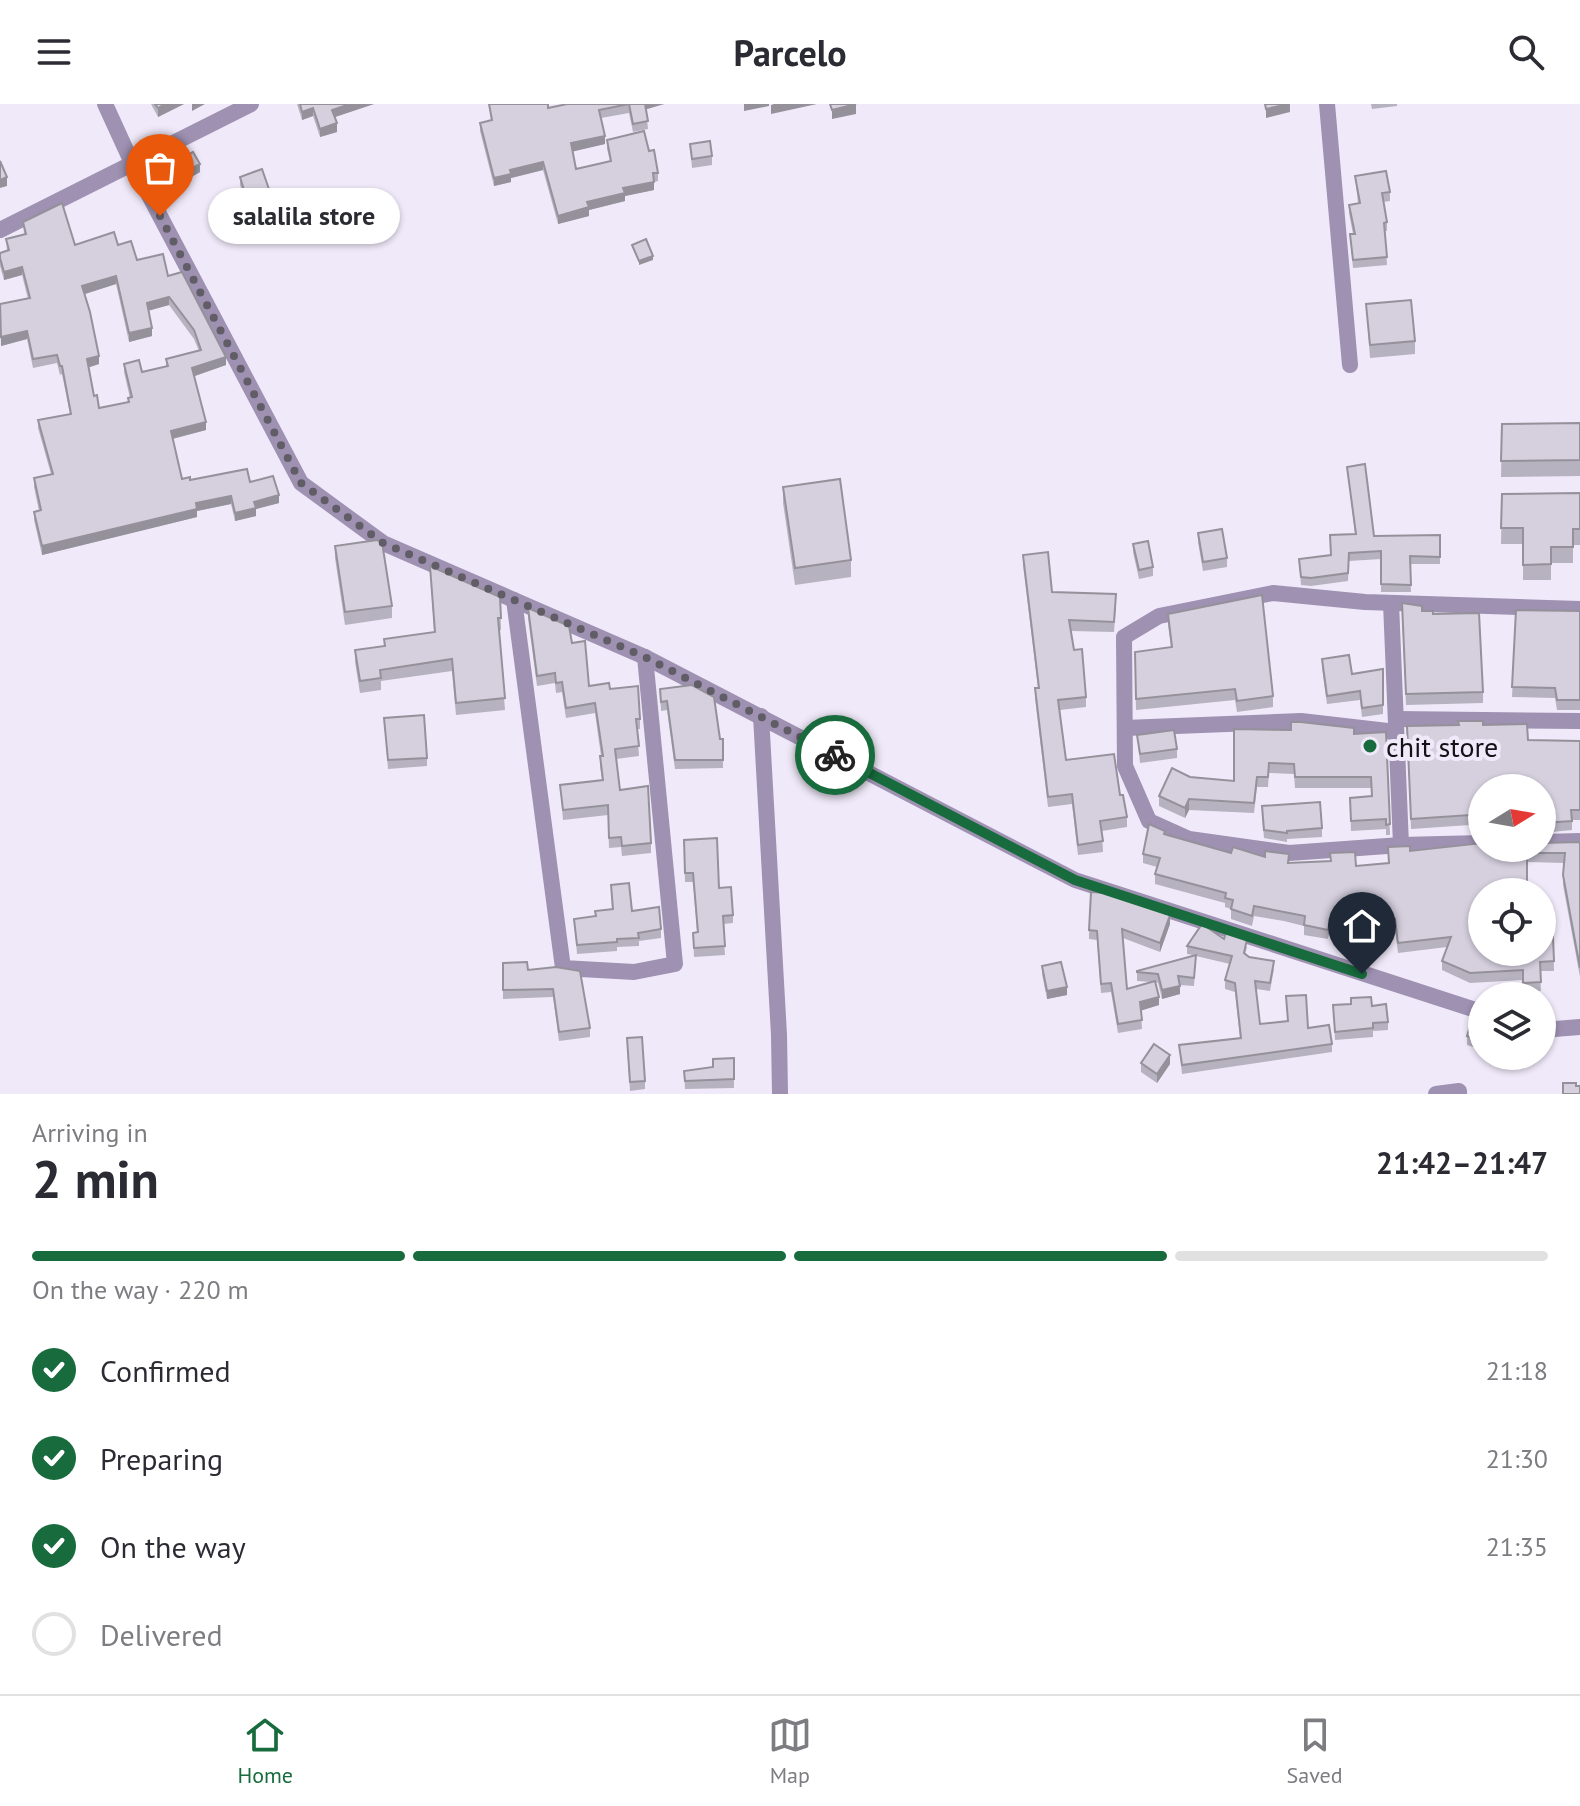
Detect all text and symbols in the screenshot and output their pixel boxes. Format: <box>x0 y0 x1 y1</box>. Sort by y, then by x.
text: Parcelo <box>733 29 847 76</box>
icon: menu <box>32 30 76 74</box>
icon: search <box>1504 30 1548 74</box>
pin <box>126 134 194 216</box>
icon: bag <box>138 146 182 190</box>
callout: salalila store <box>208 188 400 244</box>
text: salalila store <box>233 199 375 232</box>
courier <box>795 715 875 795</box>
place label: chit store <box>1386 728 1498 765</box>
icon: bike <box>813 733 857 777</box>
marker: chit store <box>1361 737 1379 755</box>
north arrow <box>1468 774 1556 862</box>
map controls <box>1468 774 1556 1070</box>
button: locate <box>1468 878 1556 966</box>
pin <box>1328 892 1396 974</box>
icon: home <box>1340 904 1384 948</box>
button: layers <box>1468 982 1556 1070</box>
text: Arriving in <box>32 1116 148 1149</box>
text: 21:42–21:47 <box>1376 1143 1548 1182</box>
text: 2 min <box>32 1145 159 1212</box>
text: On the way · 220 m <box>32 1273 249 1306</box>
icon: check <box>32 1348 76 1392</box>
text: Confirmed <box>100 1351 231 1390</box>
text: 21:18 <box>1486 1354 1548 1387</box>
icon: check <box>32 1436 76 1480</box>
text: Preparing <box>100 1439 223 1478</box>
text: 21:30 <box>1486 1442 1548 1475</box>
icon: check <box>32 1524 76 1568</box>
text: On the way <box>100 1527 246 1566</box>
text: 21:35 <box>1486 1530 1548 1563</box>
text: Delivered <box>100 1615 223 1654</box>
tab: Home <box>237 1713 293 1789</box>
tab: Map <box>768 1713 812 1789</box>
tab: Saved <box>1287 1713 1343 1789</box>

